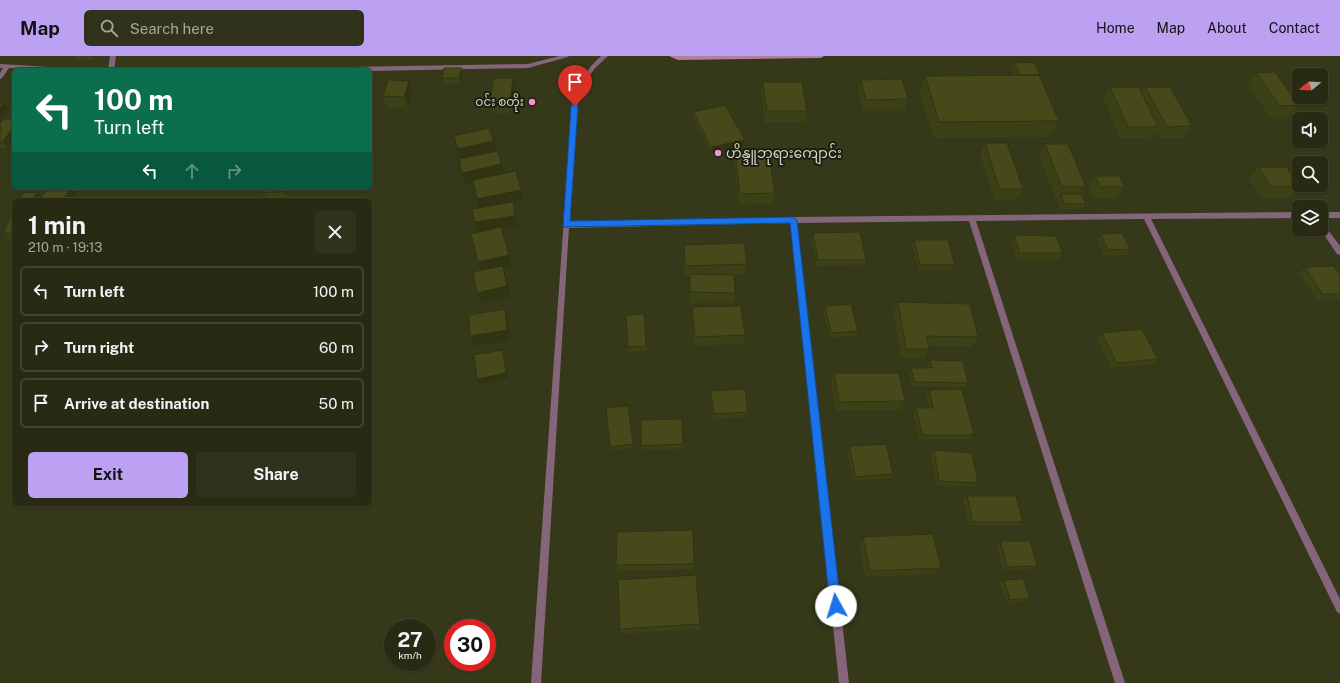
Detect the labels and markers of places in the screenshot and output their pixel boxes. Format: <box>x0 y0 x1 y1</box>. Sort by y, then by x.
pin <box>558 65 592 106</box>
place label: ဝင်း စတိုး <box>475 93 524 112</box>
marker: ဝင်း စတိုး <box>527 97 537 107</box>
place label: ဟိန္ဒူဘုရားကျောင်း <box>726 143 842 165</box>
marker: ဟိန္ဒူဘုရားကျောင်း <box>713 148 723 158</box>

